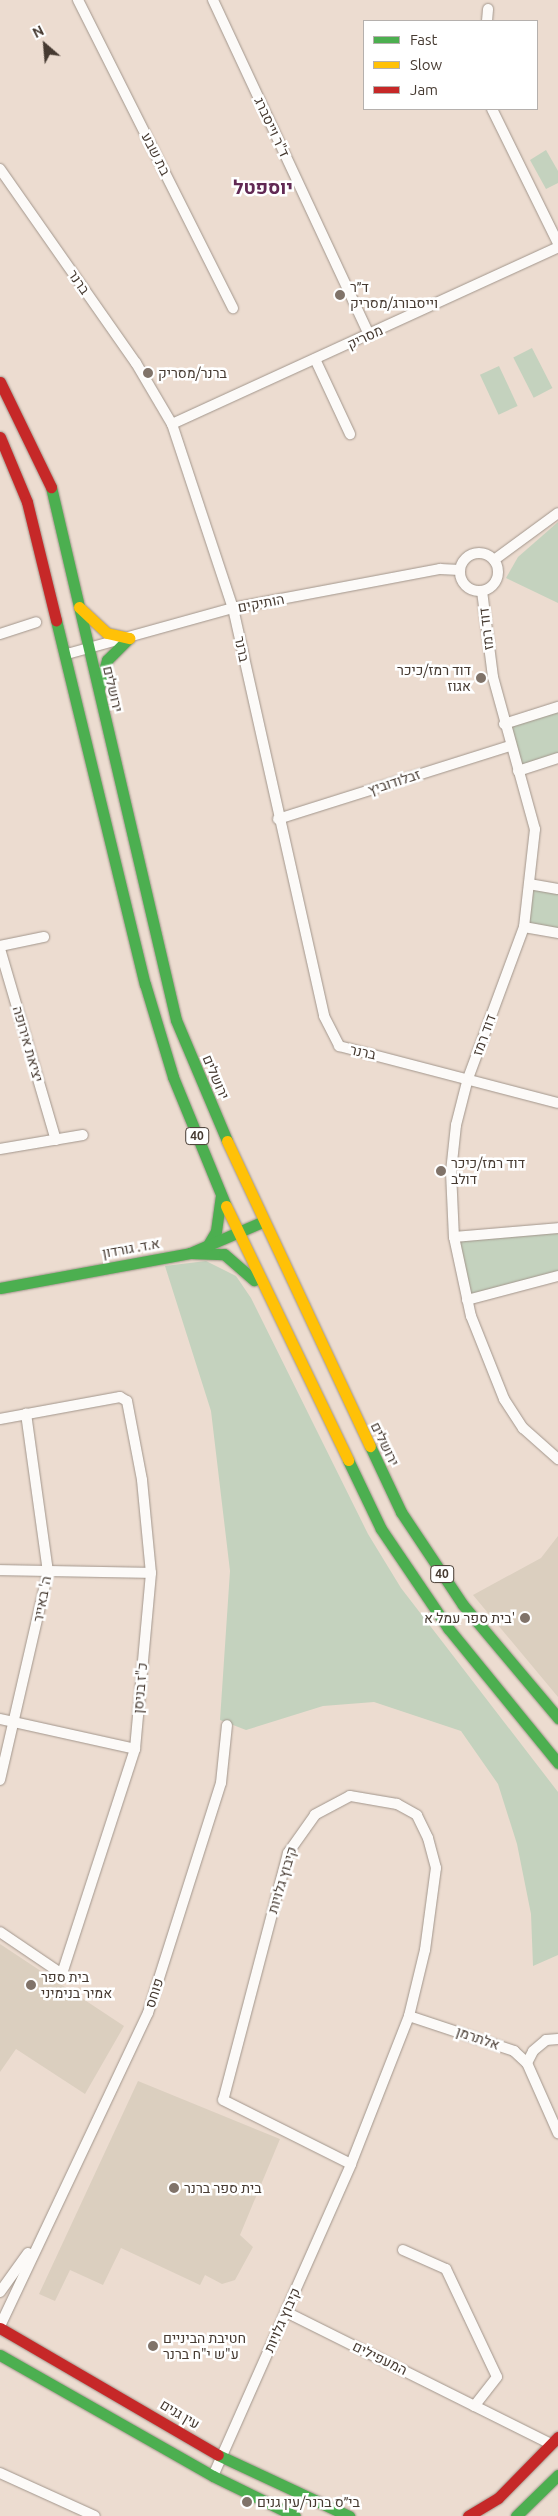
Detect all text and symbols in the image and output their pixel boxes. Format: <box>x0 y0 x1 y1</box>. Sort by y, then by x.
north arrow <box>20 20 70 70</box>
legend <box>363 20 538 110</box>
text: N <box>30 22 46 41</box>
text: Fast <box>410 31 437 48</box>
text: Slow <box>410 56 442 73</box>
text: Jam <box>410 81 438 98</box>
street label: ד"ר וייסברג <box>251 94 293 160</box>
street label: בת שבע <box>138 130 174 178</box>
district label: יוספטל <box>233 177 293 199</box>
street label: ברנר <box>65 266 93 298</box>
place label: ד״ר וייסבורג/מסריק <box>350 279 438 312</box>
marker: ד״ר וייסבורג/מסריק <box>334 289 346 301</box>
street label: מסריק <box>344 321 386 353</box>
place label: ברנר/מסריק <box>158 365 227 381</box>
marker: ברנר/מסריק <box>142 367 154 379</box>
street label: הותיקים <box>236 590 286 616</box>
street label: דוד רמז <box>475 607 497 651</box>
street label: ברנר <box>231 634 253 664</box>
place label: דוד רמז/כיכר אגוז <box>397 662 471 694</box>
street label: ירושלים <box>100 664 126 714</box>
marker: דוד רמז/כיכר אגוז <box>475 672 487 684</box>
street label: זבלודוביץ <box>366 766 422 798</box>
street label: יציאת אירופה <box>9 1004 47 1084</box>
street label: דוד רמז <box>469 1012 499 1058</box>
street label: ברנר <box>348 1041 378 1063</box>
street label: ירושלים <box>199 1052 233 1102</box>
road number: 40 <box>184 1126 210 1146</box>
place label: דוד רמז/כיכר דולב <box>451 1155 525 1188</box>
marker: דוד רמז/כיכר דולב <box>435 1165 447 1177</box>
street label: א.ד. גורדון <box>101 1235 161 1261</box>
street label: ירושלים <box>367 1419 403 1469</box>
road number: 40 <box>430 1565 454 1584</box>
street label: ה' באייר <box>29 1575 55 1623</box>
place label: בית ספר עמל א' <box>424 1610 515 1626</box>
marker: בית ספר עמל א' <box>519 1612 531 1624</box>
street label: כ"ז בניסן <box>129 1662 151 1714</box>
street label: קיבוץ גלויות <box>264 1845 300 1915</box>
place label: בית ספר אמיר בנימיני <box>41 1969 112 2001</box>
street label: פוחס <box>141 1976 167 2010</box>
marker: בית ספר אמיר בנימיני <box>25 1979 37 1991</box>
street label: אלתרמן <box>454 2023 502 2053</box>
place label: בית ספר ברנר <box>184 2180 262 2196</box>
marker: בית ספר ברנר <box>168 2182 180 2194</box>
street label: קיבוץ גלויות <box>260 2285 304 2355</box>
place label: חטיבת הביניים ע"ש י"ח ברנר <box>163 2330 246 2362</box>
street label: המעפילים <box>350 2338 410 2378</box>
marker: חטיבת הביניים ע"ש י"ח ברנר <box>147 2340 159 2352</box>
street label: עין גנים <box>157 2396 203 2432</box>
place label: בי״ס ברנר/עין גנים <box>257 2494 360 2510</box>
marker: בי״ס ברנר/עין גנים <box>241 2496 253 2508</box>

